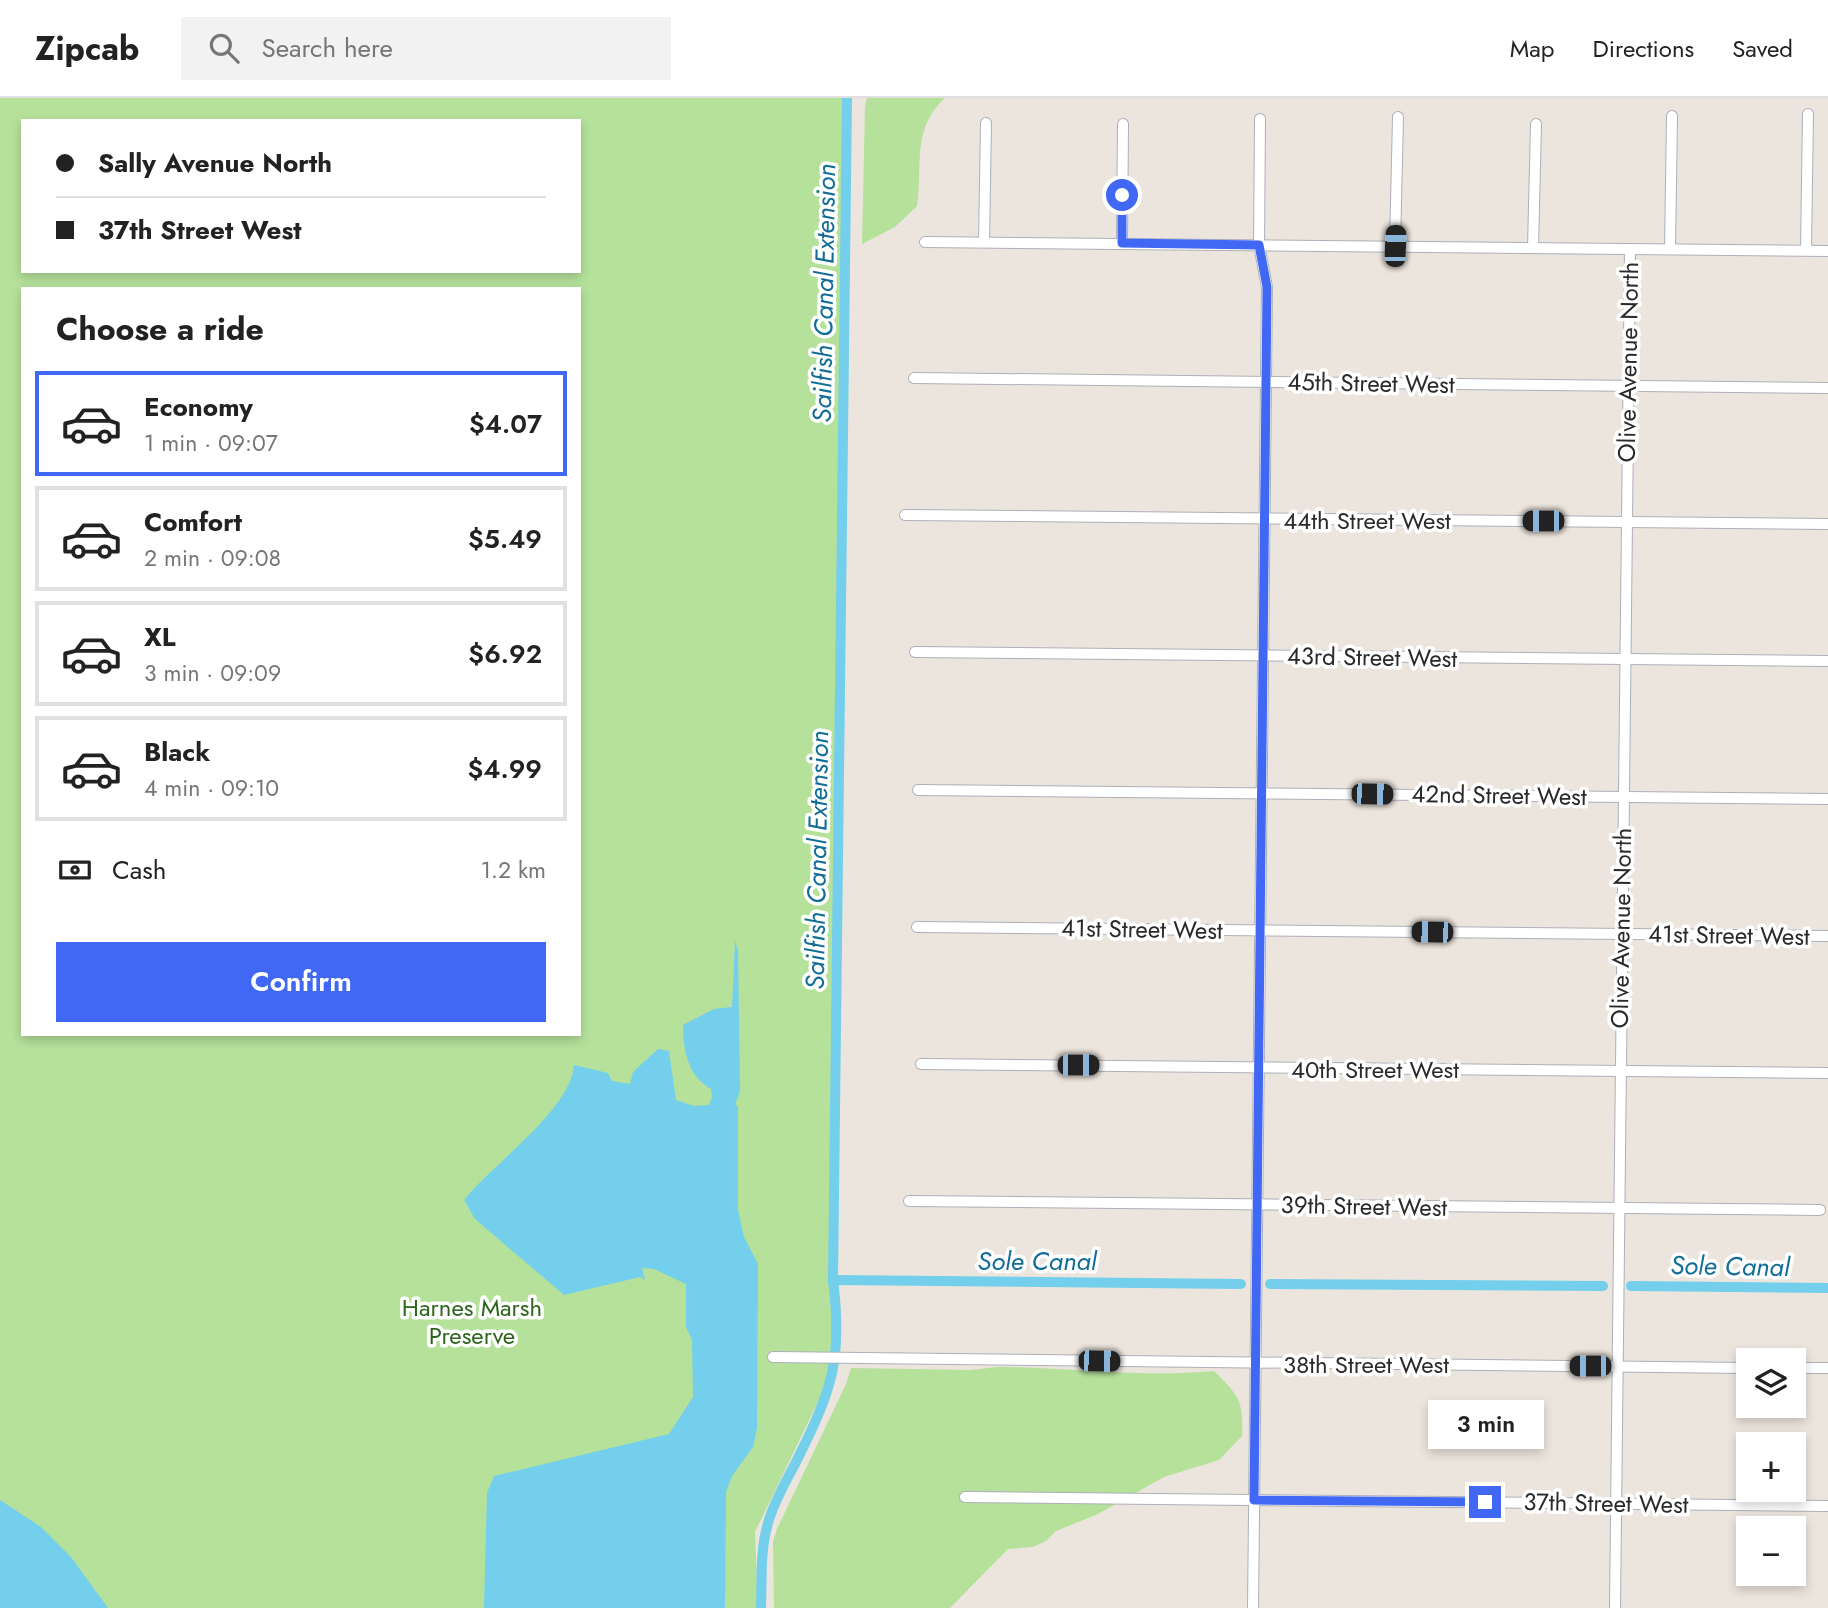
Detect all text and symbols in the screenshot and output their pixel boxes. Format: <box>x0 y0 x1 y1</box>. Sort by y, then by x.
search box <box>181 17 671 80</box>
text: Zipcab <box>35 25 139 72</box>
icon: search <box>205 29 243 67</box>
text: Search here <box>261 29 393 67</box>
text: Map <box>1510 31 1555 66</box>
text: Directions <box>1593 31 1694 66</box>
text: Saved <box>1732 31 1793 66</box>
text: Sally Avenue North <box>98 144 332 182</box>
water label: Sailfish Canal Extension <box>803 163 845 423</box>
route start <box>1106 179 1138 211</box>
text: 37th Street West <box>98 211 302 249</box>
car <box>1384 225 1407 267</box>
street label: Olive Avenue North <box>1609 261 1647 463</box>
text: Choose a ride <box>56 306 264 352</box>
street label: 45th Street West <box>1287 364 1455 402</box>
text: Economy <box>144 388 253 426</box>
icon: car <box>60 392 123 455</box>
text: $4.07 <box>469 405 542 443</box>
text: 1 min · 09:07 <box>144 426 278 460</box>
text: Comfort <box>144 503 242 541</box>
street label: 44th Street West <box>1283 503 1451 538</box>
icon: car <box>60 507 123 570</box>
car <box>1523 511 1565 532</box>
text: $5.49 <box>468 520 542 558</box>
text: 2 min · 09:08 <box>144 541 281 575</box>
text: XL <box>144 618 176 656</box>
icon: car <box>60 622 123 685</box>
text: $6.92 <box>468 635 542 673</box>
street label: 43rd Street West <box>1287 638 1458 676</box>
text: 3 min · 09:09 <box>144 656 281 690</box>
water label: Sailfish Canal Extension <box>796 730 838 990</box>
text: Black <box>144 733 210 771</box>
icon: car <box>60 737 123 800</box>
text: $4.99 <box>467 750 542 788</box>
text: 4 min · 09:10 <box>144 771 279 805</box>
street label: 42nd Street West <box>1411 776 1587 814</box>
car <box>1351 783 1394 805</box>
street label: Olive Avenue North <box>1602 827 1640 1029</box>
icon: cash <box>56 851 94 889</box>
text: Cash <box>112 851 166 889</box>
text: 1.2 km <box>481 853 546 887</box>
street label: 41st Street West <box>1061 910 1223 948</box>
street label: 41st Street West <box>1648 916 1810 954</box>
car <box>1411 921 1454 943</box>
button: Confirm <box>56 942 546 1022</box>
street label: 40th Street West <box>1291 1052 1459 1087</box>
car <box>1058 1055 1100 1076</box>
street label: 39th Street West <box>1280 1187 1448 1225</box>
water label: Sole Canal <box>977 1242 1098 1280</box>
water label: Sole Canal <box>1670 1246 1791 1286</box>
park label: Harnes Marsh Preserve <box>402 1290 542 1353</box>
street label: 38th Street West <box>1283 1347 1449 1382</box>
map controls <box>1736 1348 1806 1586</box>
button: layers <box>1736 1348 1806 1418</box>
car <box>1078 1350 1121 1372</box>
car <box>1570 1356 1612 1377</box>
callout: 3 min <box>1427 1400 1543 1450</box>
text: 3 min <box>1457 1407 1515 1441</box>
button: + <box>1736 1432 1806 1502</box>
street label: 37th Street West <box>1523 1484 1689 1522</box>
route end <box>1469 1486 1501 1518</box>
button: − <box>1736 1516 1806 1586</box>

